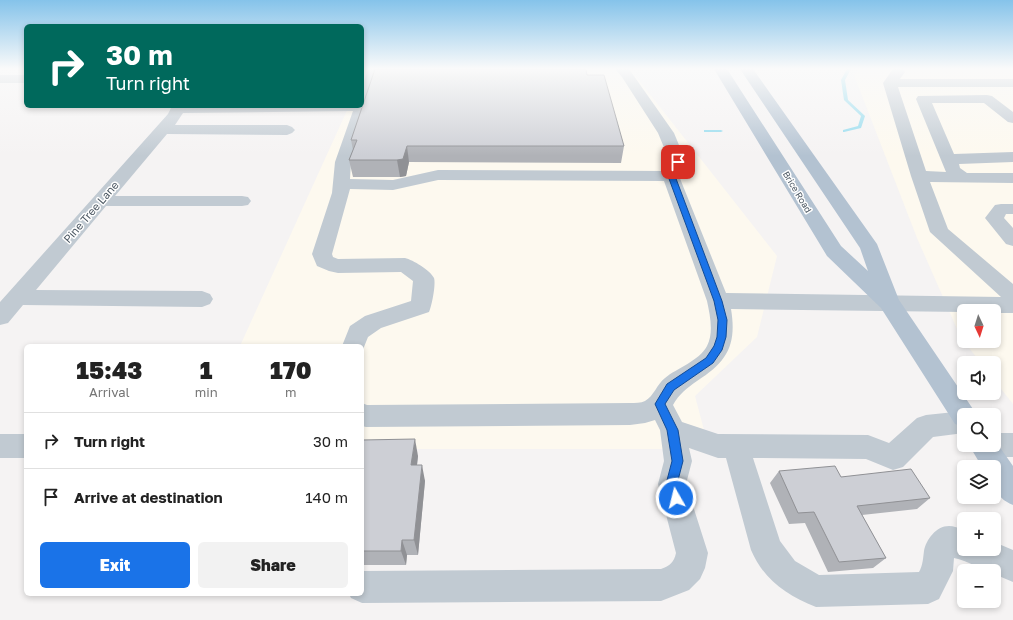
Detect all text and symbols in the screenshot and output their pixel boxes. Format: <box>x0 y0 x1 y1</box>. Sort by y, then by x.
text: 30 m <box>106 38 173 71</box>
icon: right <box>40 40 92 92</box>
text: Turn right <box>106 72 190 94</box>
pin <box>661 145 695 179</box>
icon: arrive <box>667 151 689 173</box>
street label: Brice Road <box>781 169 814 214</box>
street label: Pine Tree Lane <box>60 178 121 245</box>
north arrow <box>957 304 1001 348</box>
map controls <box>957 304 1001 608</box>
text: 15:43 <box>76 355 142 384</box>
text: 1 <box>200 355 213 384</box>
text: 170 <box>270 355 312 384</box>
button: sound <box>957 356 1001 400</box>
text: Arrival <box>89 384 130 400</box>
text: min <box>195 384 218 400</box>
text: m <box>285 384 297 400</box>
button: search <box>957 408 1001 452</box>
icon: right <box>40 430 62 452</box>
text: Turn right <box>74 432 145 450</box>
text: 30 m <box>313 432 348 450</box>
button: layers <box>957 460 1001 504</box>
position arrow <box>655 477 697 519</box>
icon: arrive <box>40 486 62 508</box>
text: Arrive at destination <box>74 488 223 506</box>
text: 140 m <box>305 488 348 506</box>
button: + <box>957 512 1001 556</box>
button: Exit <box>40 542 190 588</box>
button: Share <box>198 542 348 588</box>
button: − <box>957 564 1001 608</box>

